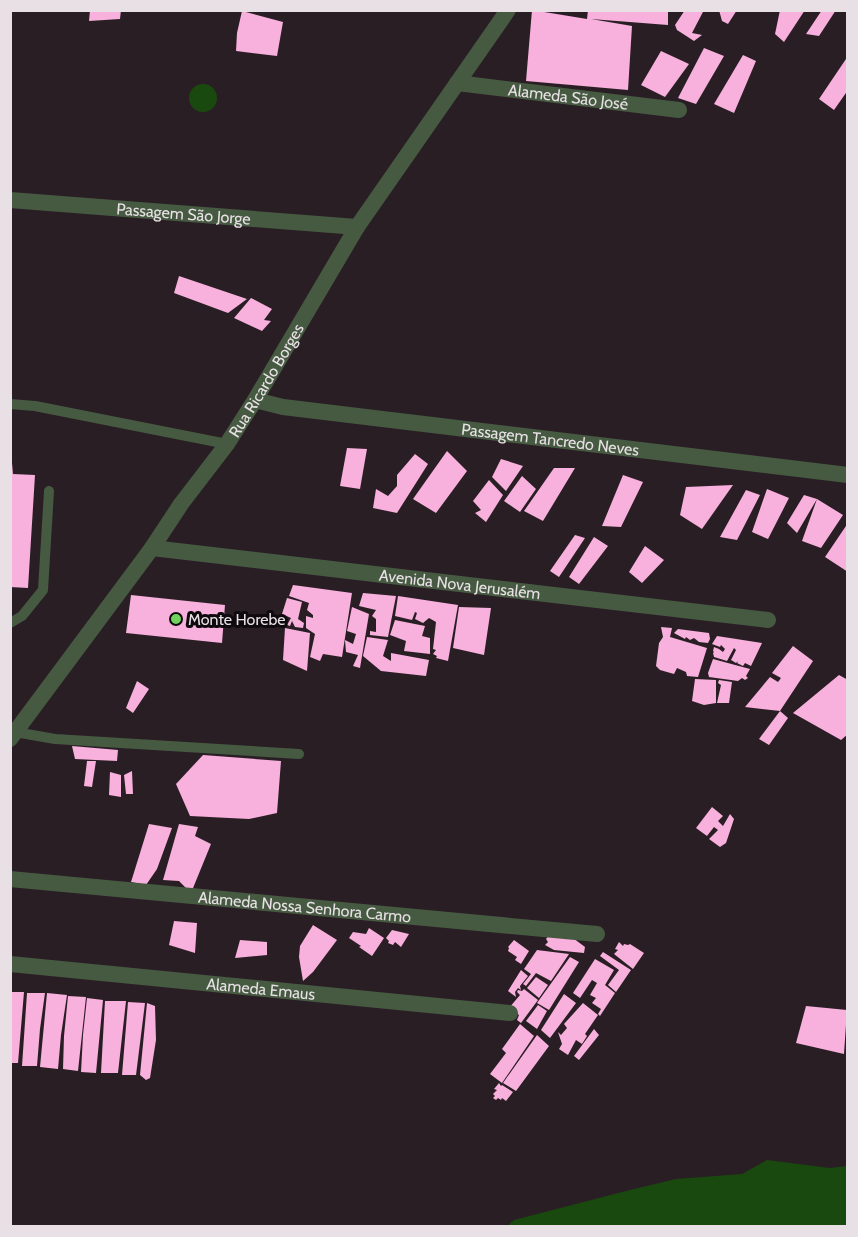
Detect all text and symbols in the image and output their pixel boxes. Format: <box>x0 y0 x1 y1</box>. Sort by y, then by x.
street label: Alameda São José <box>507 80 629 113</box>
street label: Passagem São Jorge <box>116 199 251 228</box>
street label: Rua Ricardo Borges <box>224 320 308 441</box>
street label: Passagem Tancredo Neves <box>460 419 641 459</box>
street label: Avenida Nova Jerusalém <box>378 565 542 603</box>
place label: Monte Horebe <box>188 610 286 629</box>
marker: Monte Horebe <box>169 612 183 626</box>
street label: Alameda Nossa Senhora Carmo <box>197 887 412 926</box>
street label: Alameda Emaus <box>206 974 316 1003</box>

